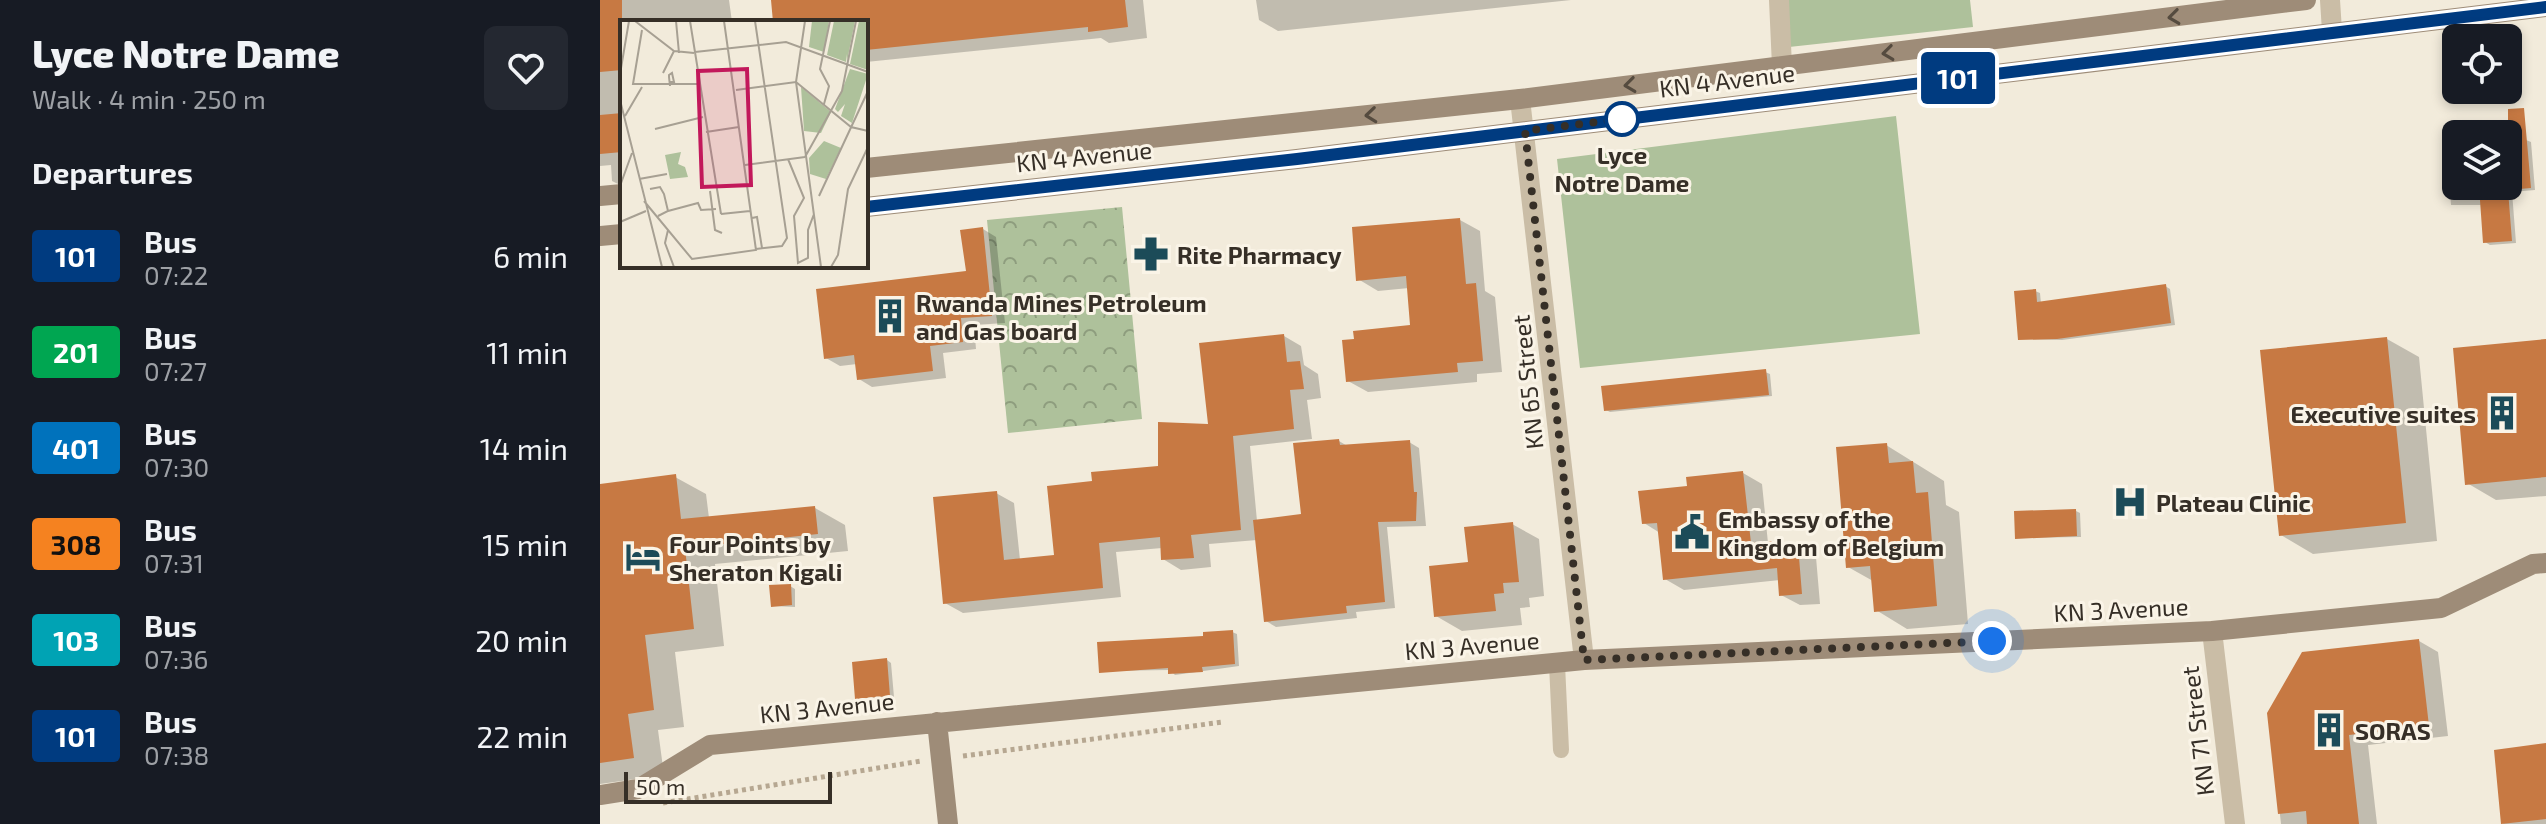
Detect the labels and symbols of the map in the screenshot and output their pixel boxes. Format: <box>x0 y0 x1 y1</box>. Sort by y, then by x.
one-way arrow <box>2167 8 2180 25</box>
inset map <box>620 20 868 268</box>
one-way arrow <box>1881 44 1894 61</box>
line badge: 101 <box>1912 52 2004 104</box>
street label: KN 4 Avenue <box>1658 57 1796 103</box>
one-way arrow <box>1623 76 1637 93</box>
marker: Lyce Notre Dame <box>1605 102 1639 136</box>
one-way arrow <box>1365 106 1378 123</box>
street label: KN 4 Avenue <box>1015 134 1153 178</box>
place label: Lyce Notre Dame <box>1555 140 1689 197</box>
pharmacy icon: Rite Pharmacy <box>1132 235 1170 273</box>
place label: Rite Pharmacy <box>1177 240 1342 269</box>
place label: Rwanda Mines Petroleum and Gas board <box>916 288 1207 345</box>
building icon: Rwanda Mines Petroleum and Gas board <box>871 297 909 335</box>
street label: KN 65 Street <box>1506 313 1548 451</box>
building icon: Executive suites <box>2483 394 2521 432</box>
place label: Executive suites <box>2291 399 2476 428</box>
hospital icon: Plateau Clinic <box>2111 483 2149 521</box>
place label: Plateau Clinic <box>2156 488 2311 517</box>
place label: Embassy of the Kingdom of Belgium <box>1718 504 1944 561</box>
public building icon: Embassy of the Kingdom of Belgium <box>1673 513 1711 551</box>
place label: Four Points by Sheraton Kigali <box>669 529 842 586</box>
hotel icon: Four Points by Sheraton Kigali <box>624 538 662 576</box>
street label: KN 3 Avenue <box>2053 591 2189 627</box>
your location <box>1972 621 2012 661</box>
street label: KN 3 Avenue <box>1403 625 1541 665</box>
street label: KN 71 Street <box>2175 665 2219 797</box>
street label: KN 3 Avenue <box>758 686 896 728</box>
building icon: SORAS <box>2310 711 2348 749</box>
place label: SORAS <box>2355 716 2431 745</box>
scale bar <box>624 768 832 804</box>

